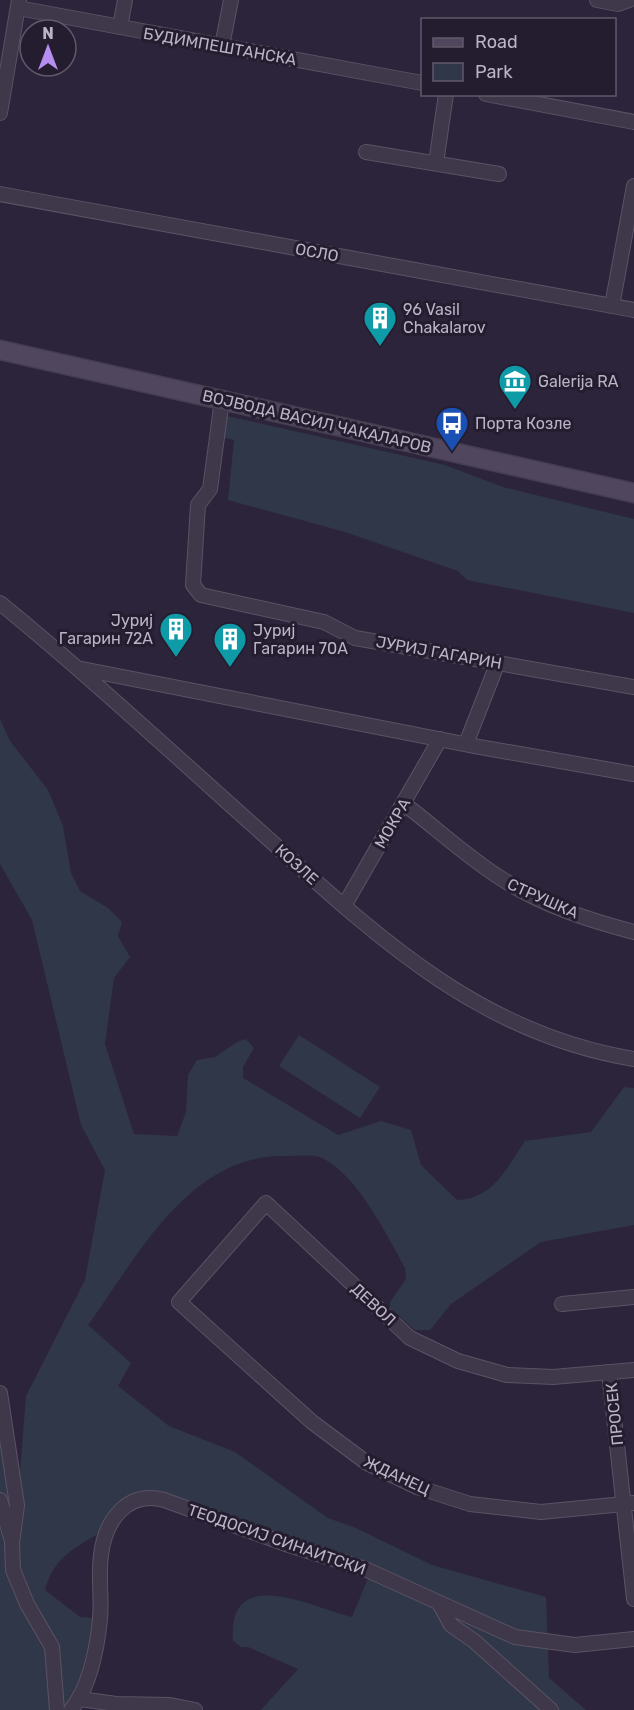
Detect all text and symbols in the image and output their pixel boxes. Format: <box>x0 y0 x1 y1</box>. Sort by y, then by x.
north arrow <box>18 18 78 78</box>
legend <box>421 18 616 96</box>
text: N <box>42 24 54 43</box>
street label: БУДИМПЕШТАНСКА <box>142 24 298 69</box>
text: Road <box>475 31 518 53</box>
text: Park <box>475 61 513 83</box>
street label: ОСЛО <box>294 239 340 266</box>
building icon: 96 Vasil Chakalarov <box>362 300 398 347</box>
place label: 96 Vasil Chakalarov <box>403 300 486 337</box>
museum icon: Galerija RA <box>497 363 533 410</box>
place label: Galerija RA <box>538 372 619 391</box>
street label: ВОЈВОДА ВАСИЛ ЧАКАЛАРОВ <box>201 386 433 457</box>
bus stop icon: Порта Козле <box>434 405 470 452</box>
place label: Порта Козле <box>475 414 572 433</box>
place label: Јуриј Гагарин 72А <box>59 611 153 648</box>
building icon: Јуриј Гагарин 72А <box>158 611 194 658</box>
building icon: Јуриј Гагарин 70А <box>212 621 248 668</box>
place label: Јуриј Гагарин 70А <box>253 621 348 658</box>
street label: ЈУРИЈ ГАГАРИН <box>374 632 503 673</box>
street label: МОКРА <box>371 795 414 852</box>
street label: КОЗЛЕ <box>271 840 322 889</box>
street label: СТРУШКА <box>504 874 582 923</box>
street label: ДЕВОЛ <box>348 1279 400 1330</box>
street label: ПРОСЕК <box>602 1382 627 1446</box>
street label: ЖДАНЕЦ <box>361 1452 433 1499</box>
street label: ТЕОДОСИЈ СИНАИТСКИ <box>185 1500 368 1579</box>

